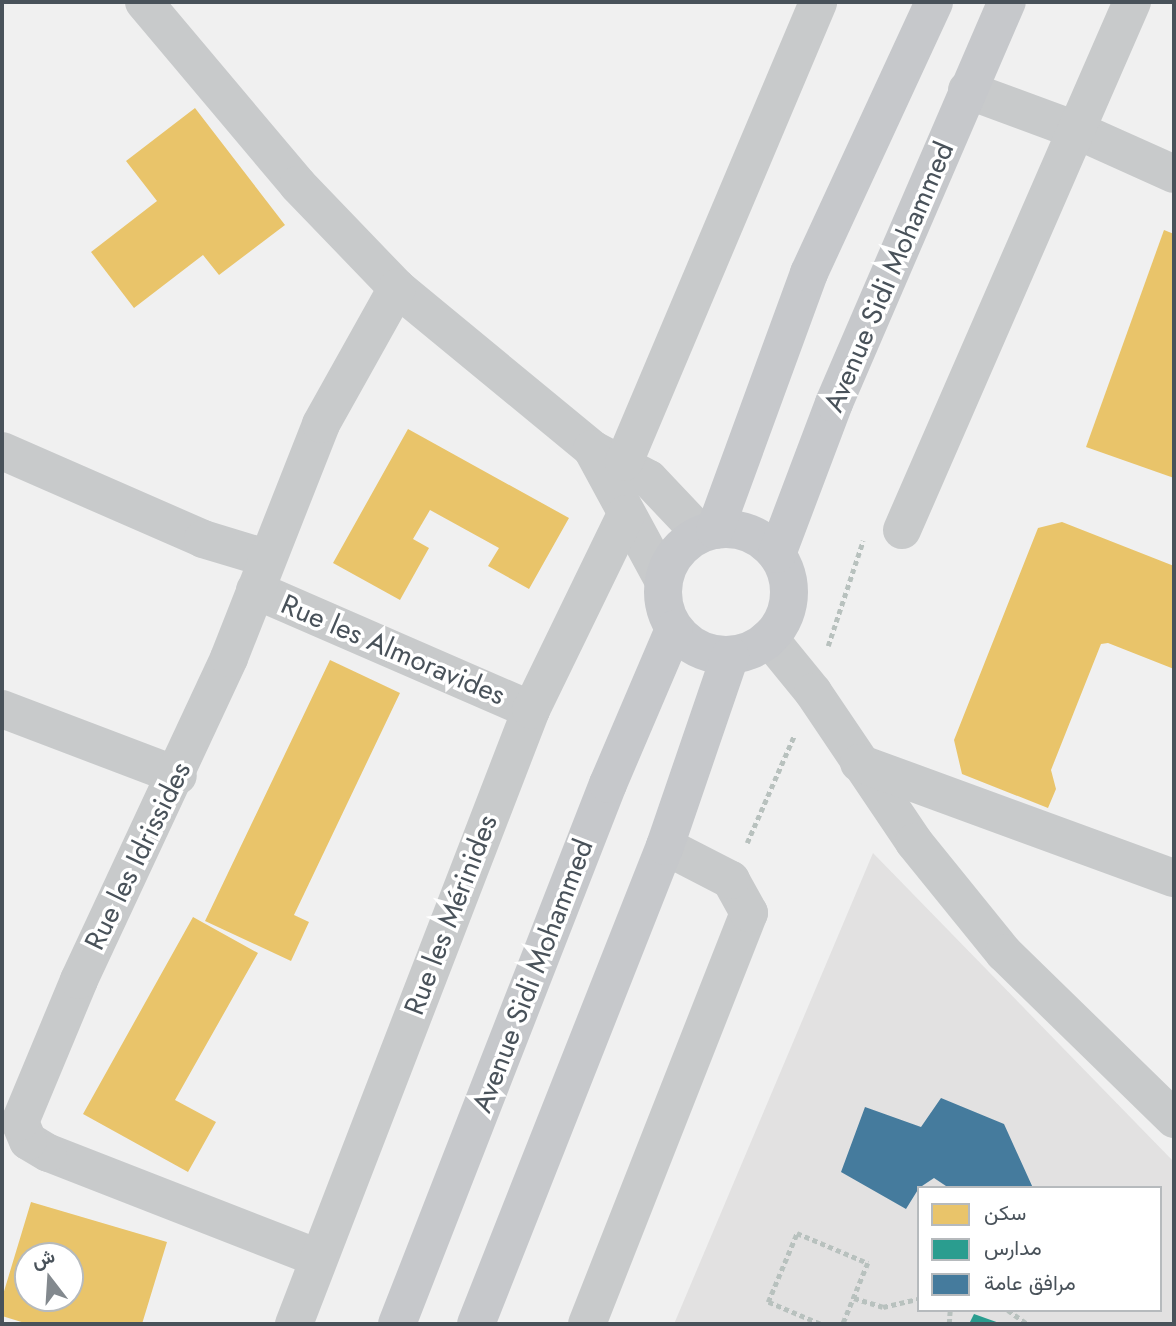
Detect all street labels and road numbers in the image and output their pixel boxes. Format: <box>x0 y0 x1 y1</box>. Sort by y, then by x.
street label: Avenue Sidi Mohammed <box>817 137 961 417</box>
street label: Rue les Almoravides <box>276 588 510 712</box>
street label: Rue les Idrissides <box>78 757 198 955</box>
street label: Rue les Mérinides <box>397 810 505 1020</box>
street label: Avenue Sidi Mohammed <box>465 835 601 1117</box>

